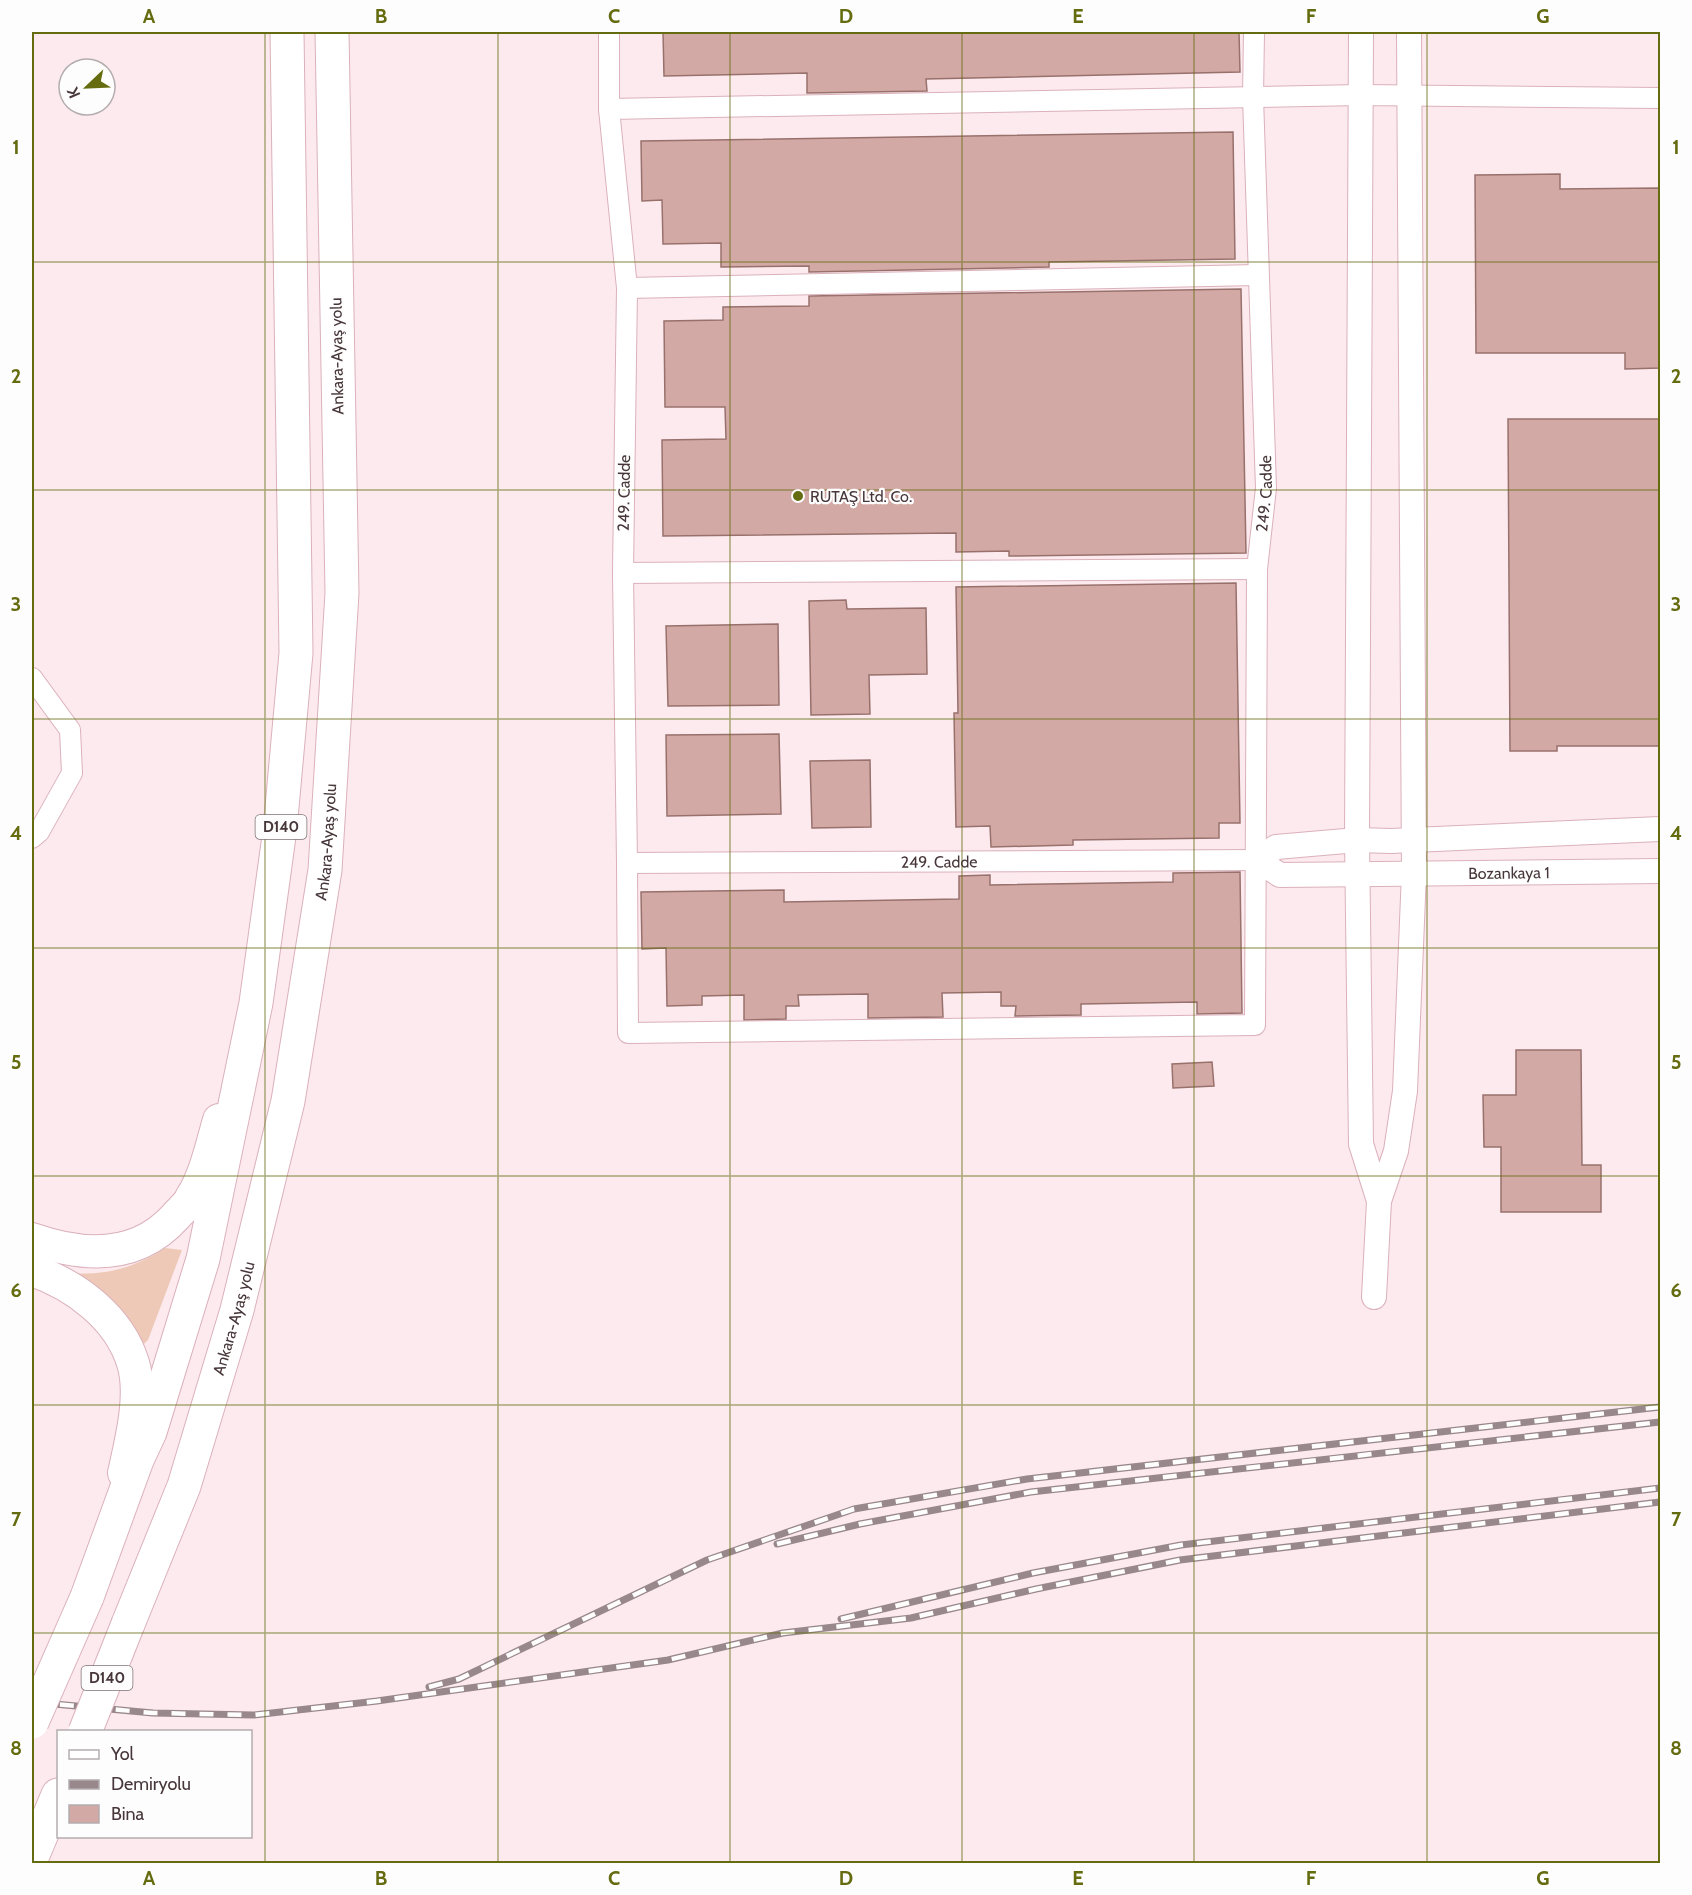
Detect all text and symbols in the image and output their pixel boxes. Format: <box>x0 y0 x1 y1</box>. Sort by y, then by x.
text: A <box>143 4 156 28</box>
text: B <box>375 4 387 28</box>
text: C <box>608 4 620 28</box>
text: D <box>839 4 853 28</box>
text: E <box>1072 4 1084 28</box>
text: F <box>1306 4 1317 28</box>
text: G <box>1536 4 1550 28</box>
north arrow <box>57 57 117 117</box>
text: K <box>63 84 84 101</box>
text: 1 <box>12 135 20 159</box>
text: 1 <box>1672 135 1680 159</box>
street label: Ankara-Ayaş yolu <box>326 297 348 415</box>
text: 2 <box>11 364 21 388</box>
text: 2 <box>1671 364 1681 388</box>
street label: 249. Cadde <box>614 454 634 532</box>
street label: 249. Cadde <box>1252 455 1276 533</box>
place label: RUTAŞ Ltd. Co. <box>810 487 912 506</box>
marker: RUTAŞ Ltd. Co. <box>791 489 805 503</box>
text: 3 <box>11 592 21 616</box>
text: 3 <box>1671 592 1681 616</box>
street label: Ankara-Ayaş yolu <box>311 783 340 901</box>
road number: D140 <box>256 815 306 839</box>
text: 4 <box>10 821 22 845</box>
text: 4 <box>1670 821 1682 845</box>
street label: 249. Cadde <box>901 852 978 871</box>
street label: Bozankaya 1 <box>1468 863 1550 883</box>
text: 5 <box>11 1050 21 1074</box>
text: 5 <box>1671 1050 1681 1074</box>
street label: Ankara-Ayaş yolu <box>209 1259 258 1377</box>
text: 6 <box>10 1278 22 1302</box>
text: 6 <box>1670 1278 1682 1302</box>
text: 7 <box>11 1507 22 1531</box>
text: 7 <box>1671 1507 1682 1531</box>
road number: D140 <box>82 1666 132 1690</box>
legend <box>57 1730 252 1838</box>
text: 8 <box>10 1736 22 1760</box>
text: 8 <box>1670 1736 1682 1760</box>
text: Yol <box>110 1743 135 1765</box>
text: Demiryolu <box>111 1773 191 1795</box>
text: Bina <box>111 1803 145 1825</box>
text: A <box>143 1866 156 1890</box>
text: B <box>375 1866 387 1890</box>
text: C <box>608 1866 620 1890</box>
text: D <box>839 1866 853 1890</box>
text: E <box>1072 1866 1084 1890</box>
text: F <box>1306 1866 1317 1890</box>
text: G <box>1536 1866 1550 1890</box>

